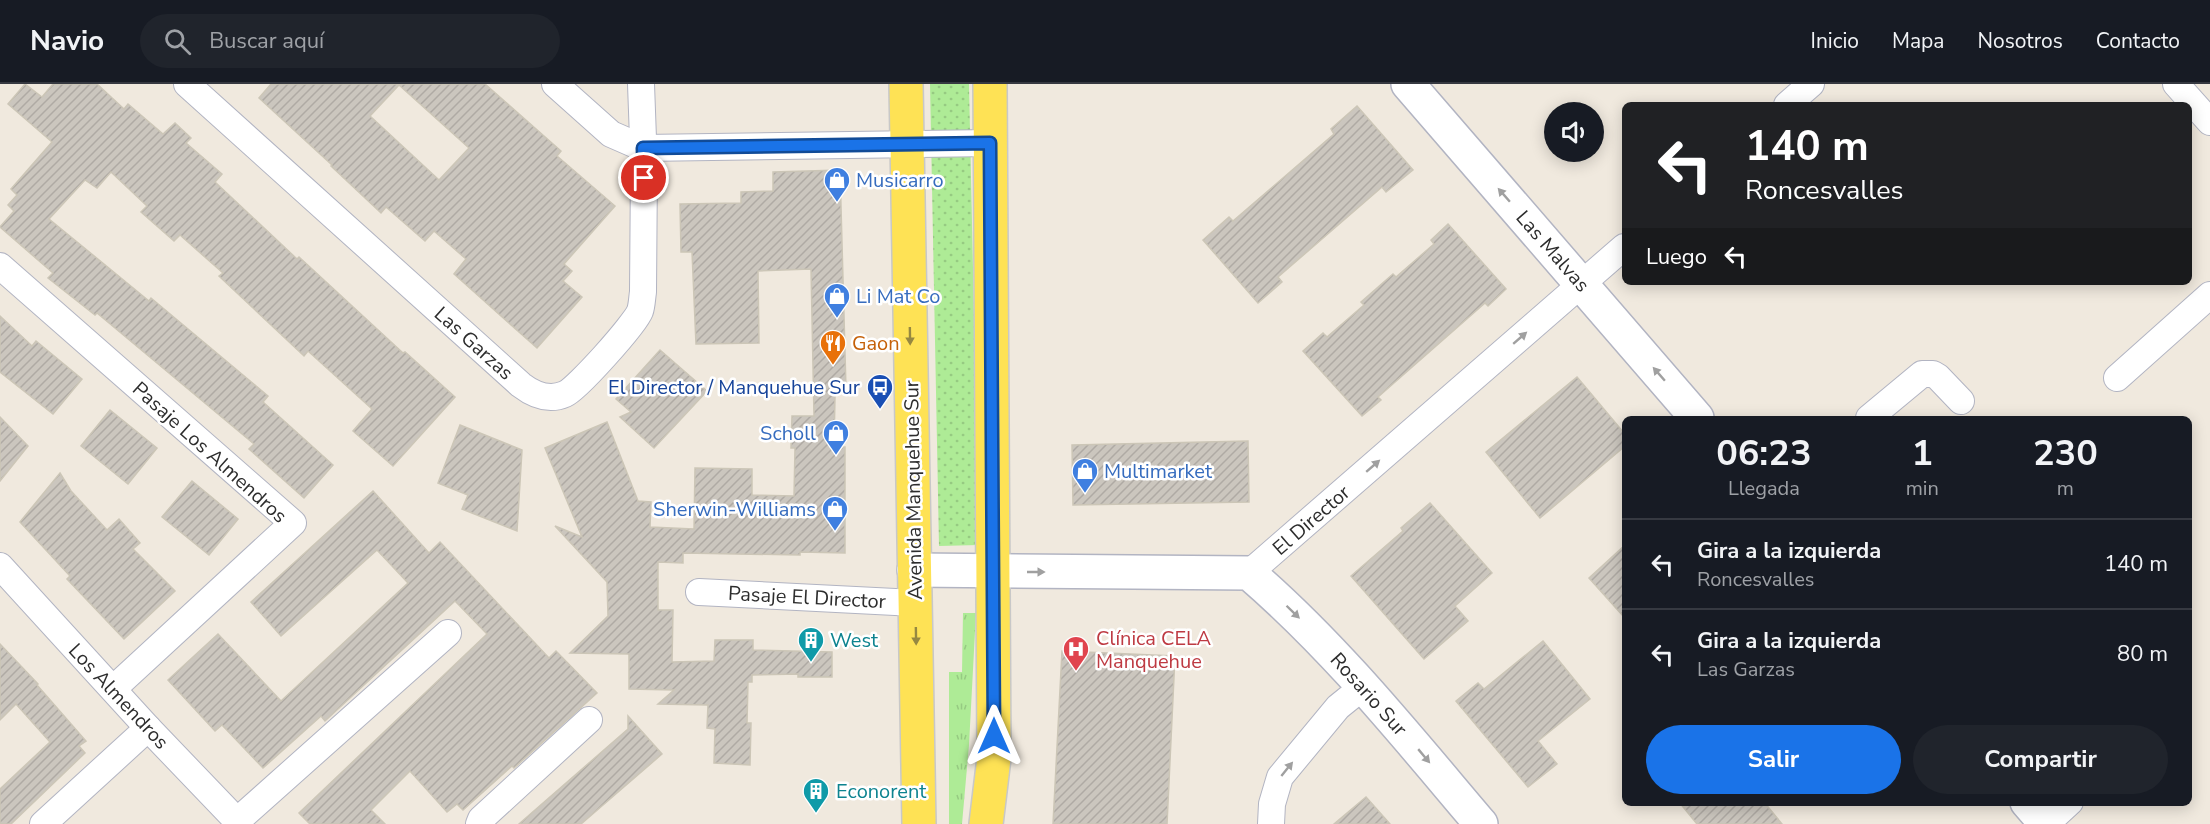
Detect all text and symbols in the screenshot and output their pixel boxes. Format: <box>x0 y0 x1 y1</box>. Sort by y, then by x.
search box <box>140 14 560 68</box>
text: Navio <box>30 22 104 60</box>
icon: search <box>161 25 194 58</box>
text: Buscar aquí <box>209 26 324 56</box>
text: Inicio <box>1811 27 1859 55</box>
text: Mapa <box>1892 27 1944 55</box>
text: Nosotros <box>1977 27 2063 55</box>
text: Contacto <box>2096 27 2180 55</box>
map controls <box>1544 102 1604 162</box>
button: sound <box>1544 102 1604 162</box>
text: 140 m <box>1745 118 1869 175</box>
icon: left <box>1646 126 1724 204</box>
pin <box>618 152 669 203</box>
icon: arrive <box>627 161 660 194</box>
shop icon: Musicarro <box>822 165 852 203</box>
place label: Musicarro <box>856 167 944 194</box>
text: Roncesvalles <box>1745 172 1904 209</box>
one-way arrow <box>1498 187 1511 203</box>
street label: Las Malvas <box>1510 205 1596 298</box>
icon: left <box>1719 240 1752 273</box>
text: Luego <box>1646 242 1707 272</box>
shop icon: Li Mat Co <box>822 281 852 319</box>
place label: Li Mat Co <box>856 283 940 310</box>
street label: Las Garzas <box>428 301 519 386</box>
one-way arrow <box>906 327 915 346</box>
restaurant icon: Gaon <box>818 328 848 366</box>
place label: Gaon <box>852 330 900 357</box>
one-way arrow <box>1512 331 1528 344</box>
one-way arrow <box>1653 366 1666 382</box>
bus stop icon: El Director / Manquehue Sur <box>865 372 895 410</box>
place label: El Director / Manquehue Sur <box>608 374 860 401</box>
street label: Pasaje Los Almendros <box>127 376 293 529</box>
street label: Avenida Manquehue Sur <box>898 380 929 600</box>
shop icon: Scholl <box>821 418 851 456</box>
place label: Scholl <box>760 420 816 447</box>
text: 06:23 <box>1716 429 1812 478</box>
text: 1 <box>1911 429 1933 478</box>
text: 230 <box>2033 429 2098 478</box>
shop icon: Multimarket <box>1070 456 1100 494</box>
place label: Multimarket <box>1104 458 1213 485</box>
one-way arrow <box>1365 460 1380 473</box>
text: Llegada <box>1728 475 1800 502</box>
text: min <box>1906 475 1939 502</box>
text: m <box>2057 475 2074 502</box>
street label: El Director <box>1267 479 1356 562</box>
shop icon: Sherwin-Williams <box>820 494 850 532</box>
place label: Sherwin-Williams <box>653 496 816 523</box>
text: Gira a la izquierda <box>1697 536 1881 566</box>
icon: left <box>1646 548 1679 581</box>
text: 140 m <box>2104 549 2168 579</box>
text: Roncesvalles <box>1697 566 1814 593</box>
one-way arrow <box>1026 567 1045 576</box>
street label: Pasaje El Director <box>727 580 886 615</box>
one-way arrow <box>1285 605 1300 618</box>
building icon: West <box>796 625 826 663</box>
place label: Clínica CELA Manquehue <box>1096 625 1212 675</box>
text: Gira a la izquierda <box>1697 626 1881 656</box>
place label: West <box>830 627 879 654</box>
one-way arrow <box>911 627 921 646</box>
hospital icon: Clínica CELA Manquehue <box>1061 634 1091 672</box>
street label: Los Almendros <box>62 638 175 755</box>
icon: left <box>1646 638 1679 671</box>
text: 80 m <box>2117 639 2168 669</box>
street label: Rosario Sur <box>1324 647 1413 742</box>
text: Las Garzas <box>1697 656 1795 683</box>
position arrow <box>962 704 1026 768</box>
button: Salir <box>1646 725 1901 794</box>
button: Compartir <box>1913 725 2168 794</box>
one-way arrow <box>1417 748 1430 763</box>
one-way arrow <box>1280 761 1293 777</box>
building icon: Econorent <box>801 776 831 814</box>
place label: Econorent <box>836 778 927 805</box>

